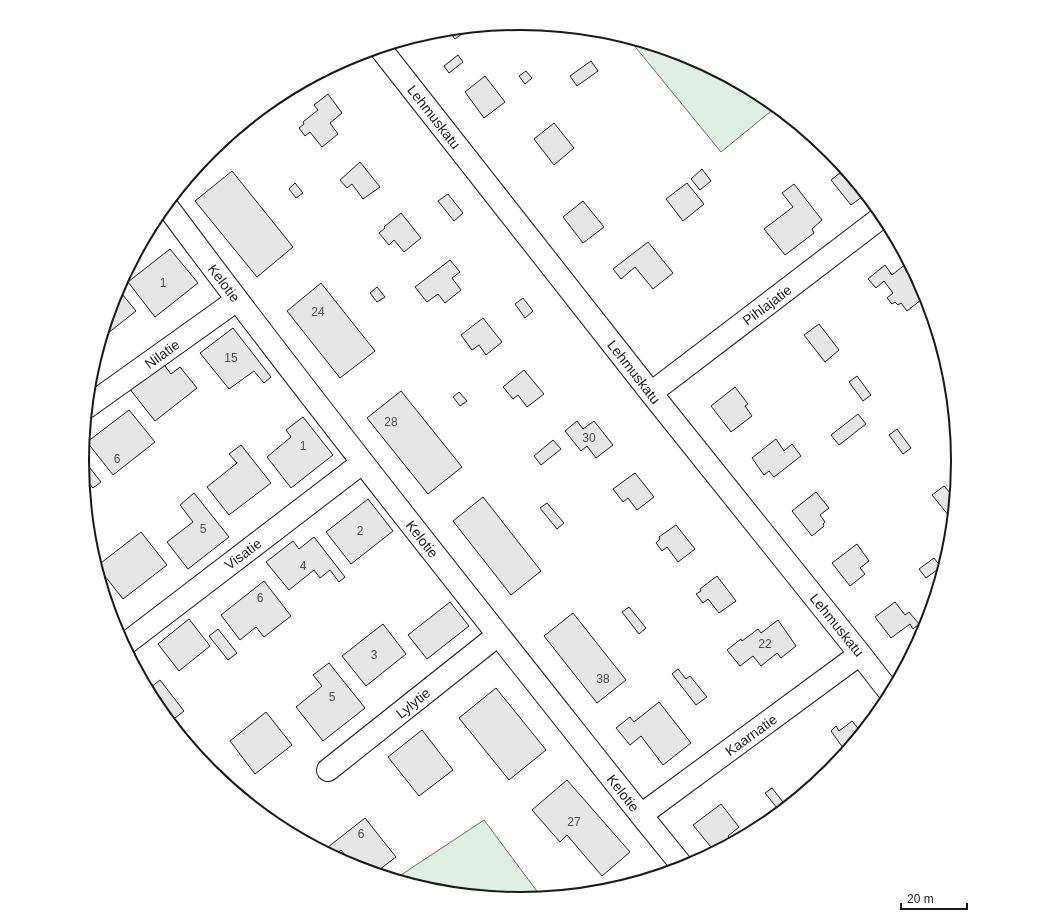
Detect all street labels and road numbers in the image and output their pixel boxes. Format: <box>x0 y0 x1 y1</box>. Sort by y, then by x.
street label: Lehmuskatu <box>404 82 464 152</box>
street label: Kelotie <box>205 261 243 305</box>
street label: Pihlajatie <box>739 281 795 328</box>
street label: Nilatie <box>142 336 183 372</box>
street label: Lehmuskatu <box>604 337 664 407</box>
street label: Kelotie <box>403 517 442 561</box>
street label: Visatie <box>222 535 265 573</box>
street label: Lehmuskatu <box>807 590 867 660</box>
street label: Lylytie <box>393 684 433 722</box>
street label: Kaarnatie <box>722 711 780 759</box>
street label: Kelotie <box>604 771 643 815</box>

